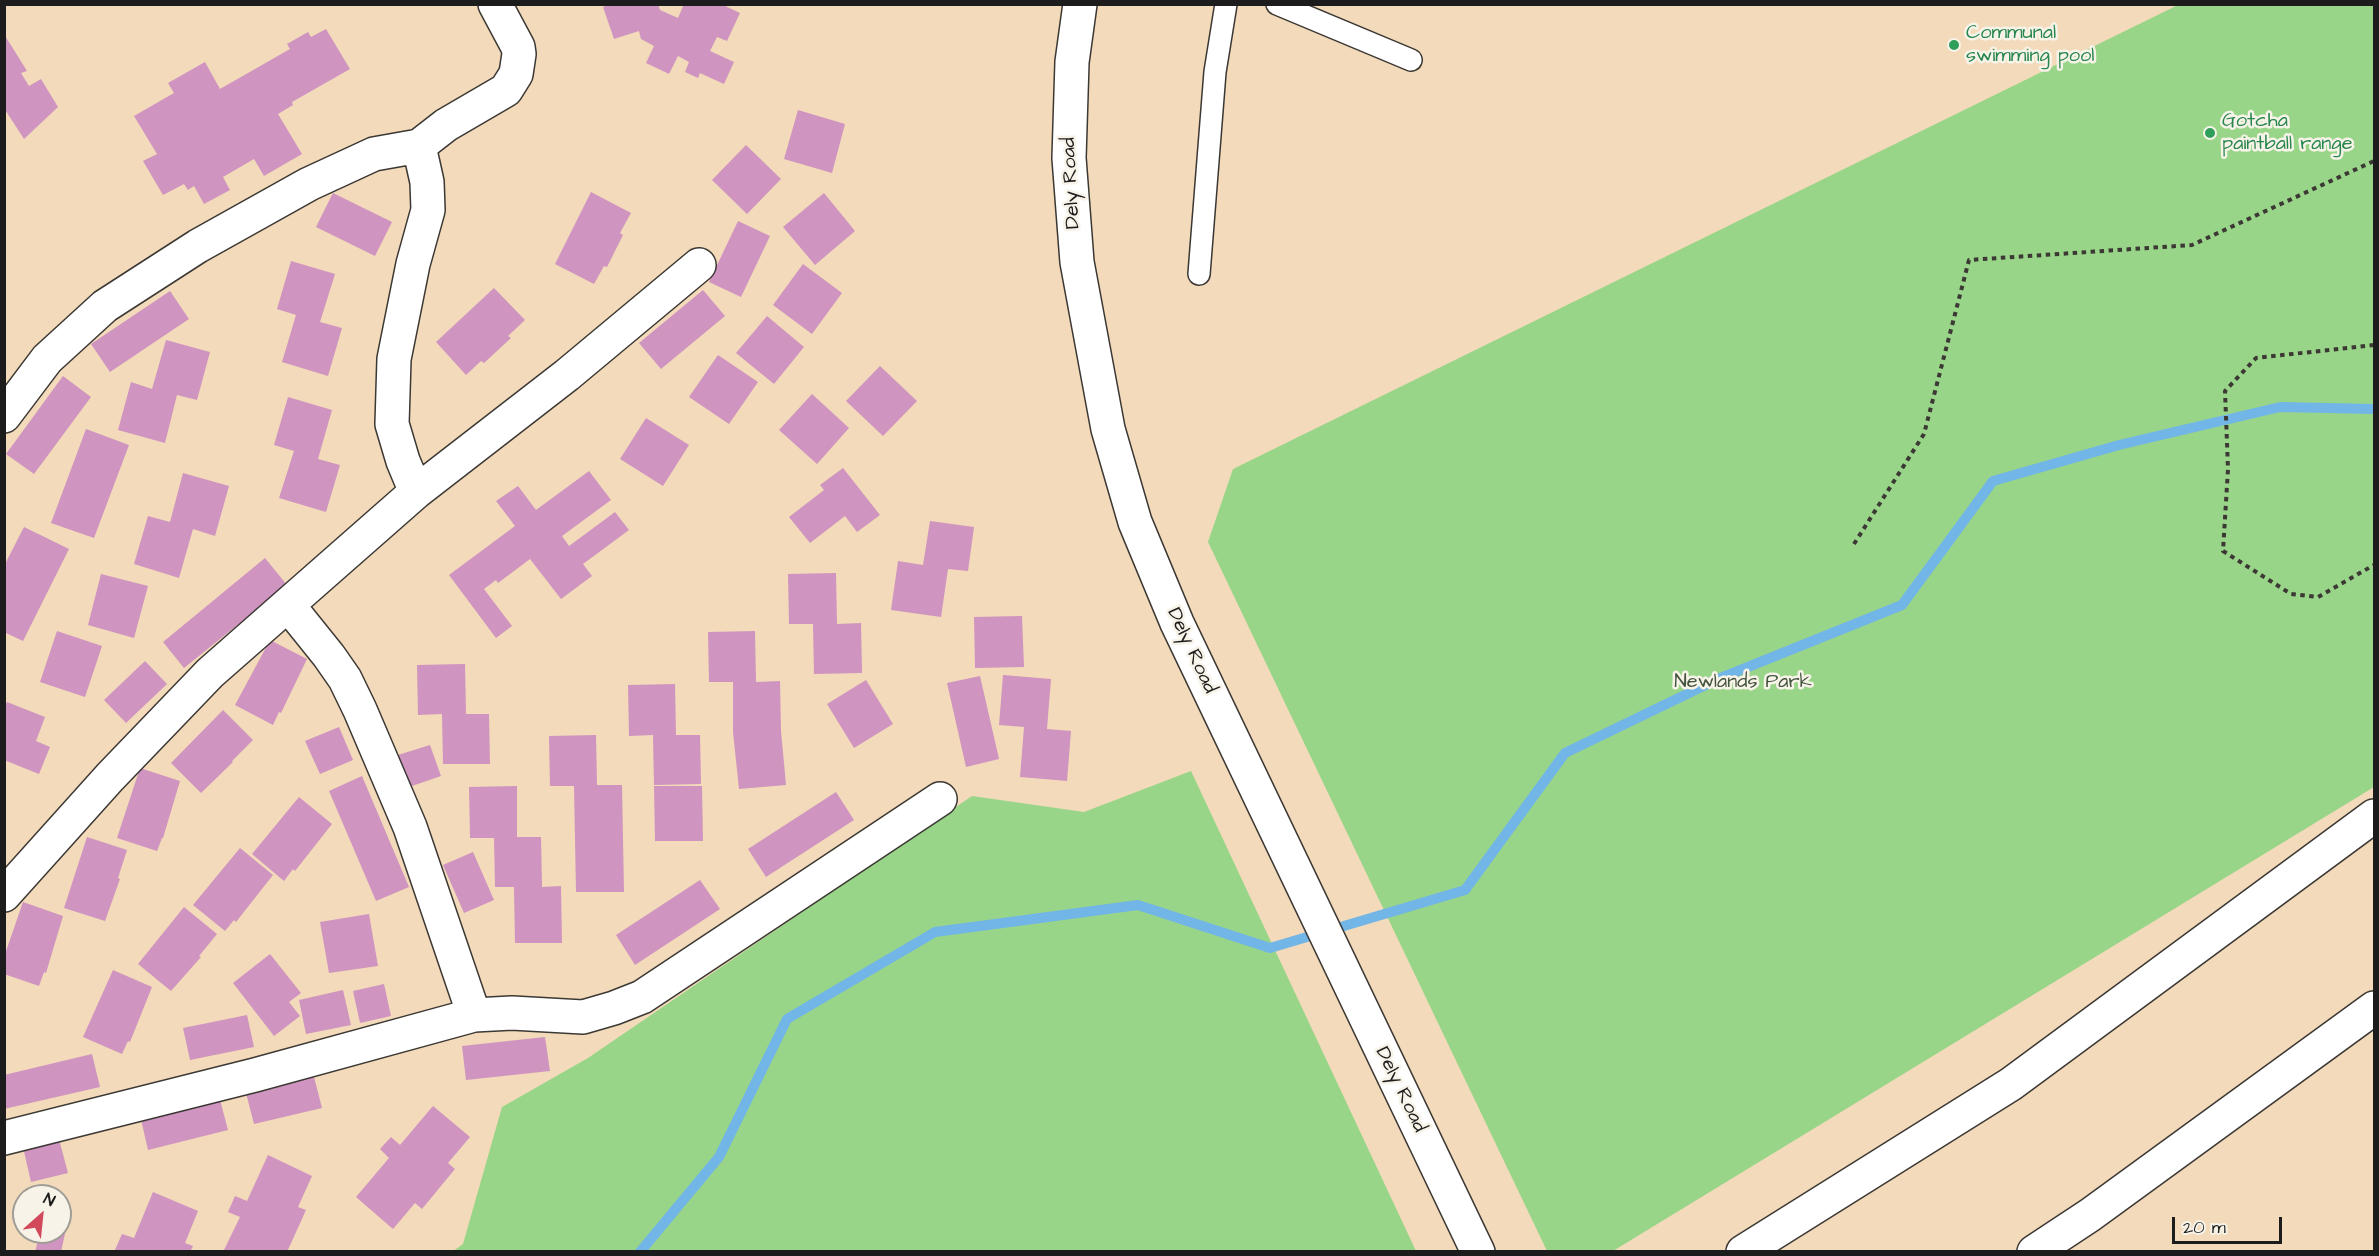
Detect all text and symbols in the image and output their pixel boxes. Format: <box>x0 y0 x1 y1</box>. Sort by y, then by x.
place label: Communal swimming pool <box>1966 22 2094 69</box>
marker: Communal swimming pool <box>1947 38 1961 52</box>
place label: Gotcha paintball range <box>2222 110 2352 157</box>
marker: Gotcha paintball range <box>2203 126 2217 140</box>
street label: Dely Road <box>1058 137 1086 229</box>
street label: Dely Road <box>1161 604 1221 698</box>
park label: Newlands Park <box>1674 671 1812 695</box>
street label: Dely Road <box>1369 1043 1431 1137</box>
north arrow <box>12 1184 72 1244</box>
text: N <box>40 1188 59 1212</box>
scale bar <box>2175 1205 2284 1243</box>
text: 20 m <box>2183 1215 2226 1240</box>

